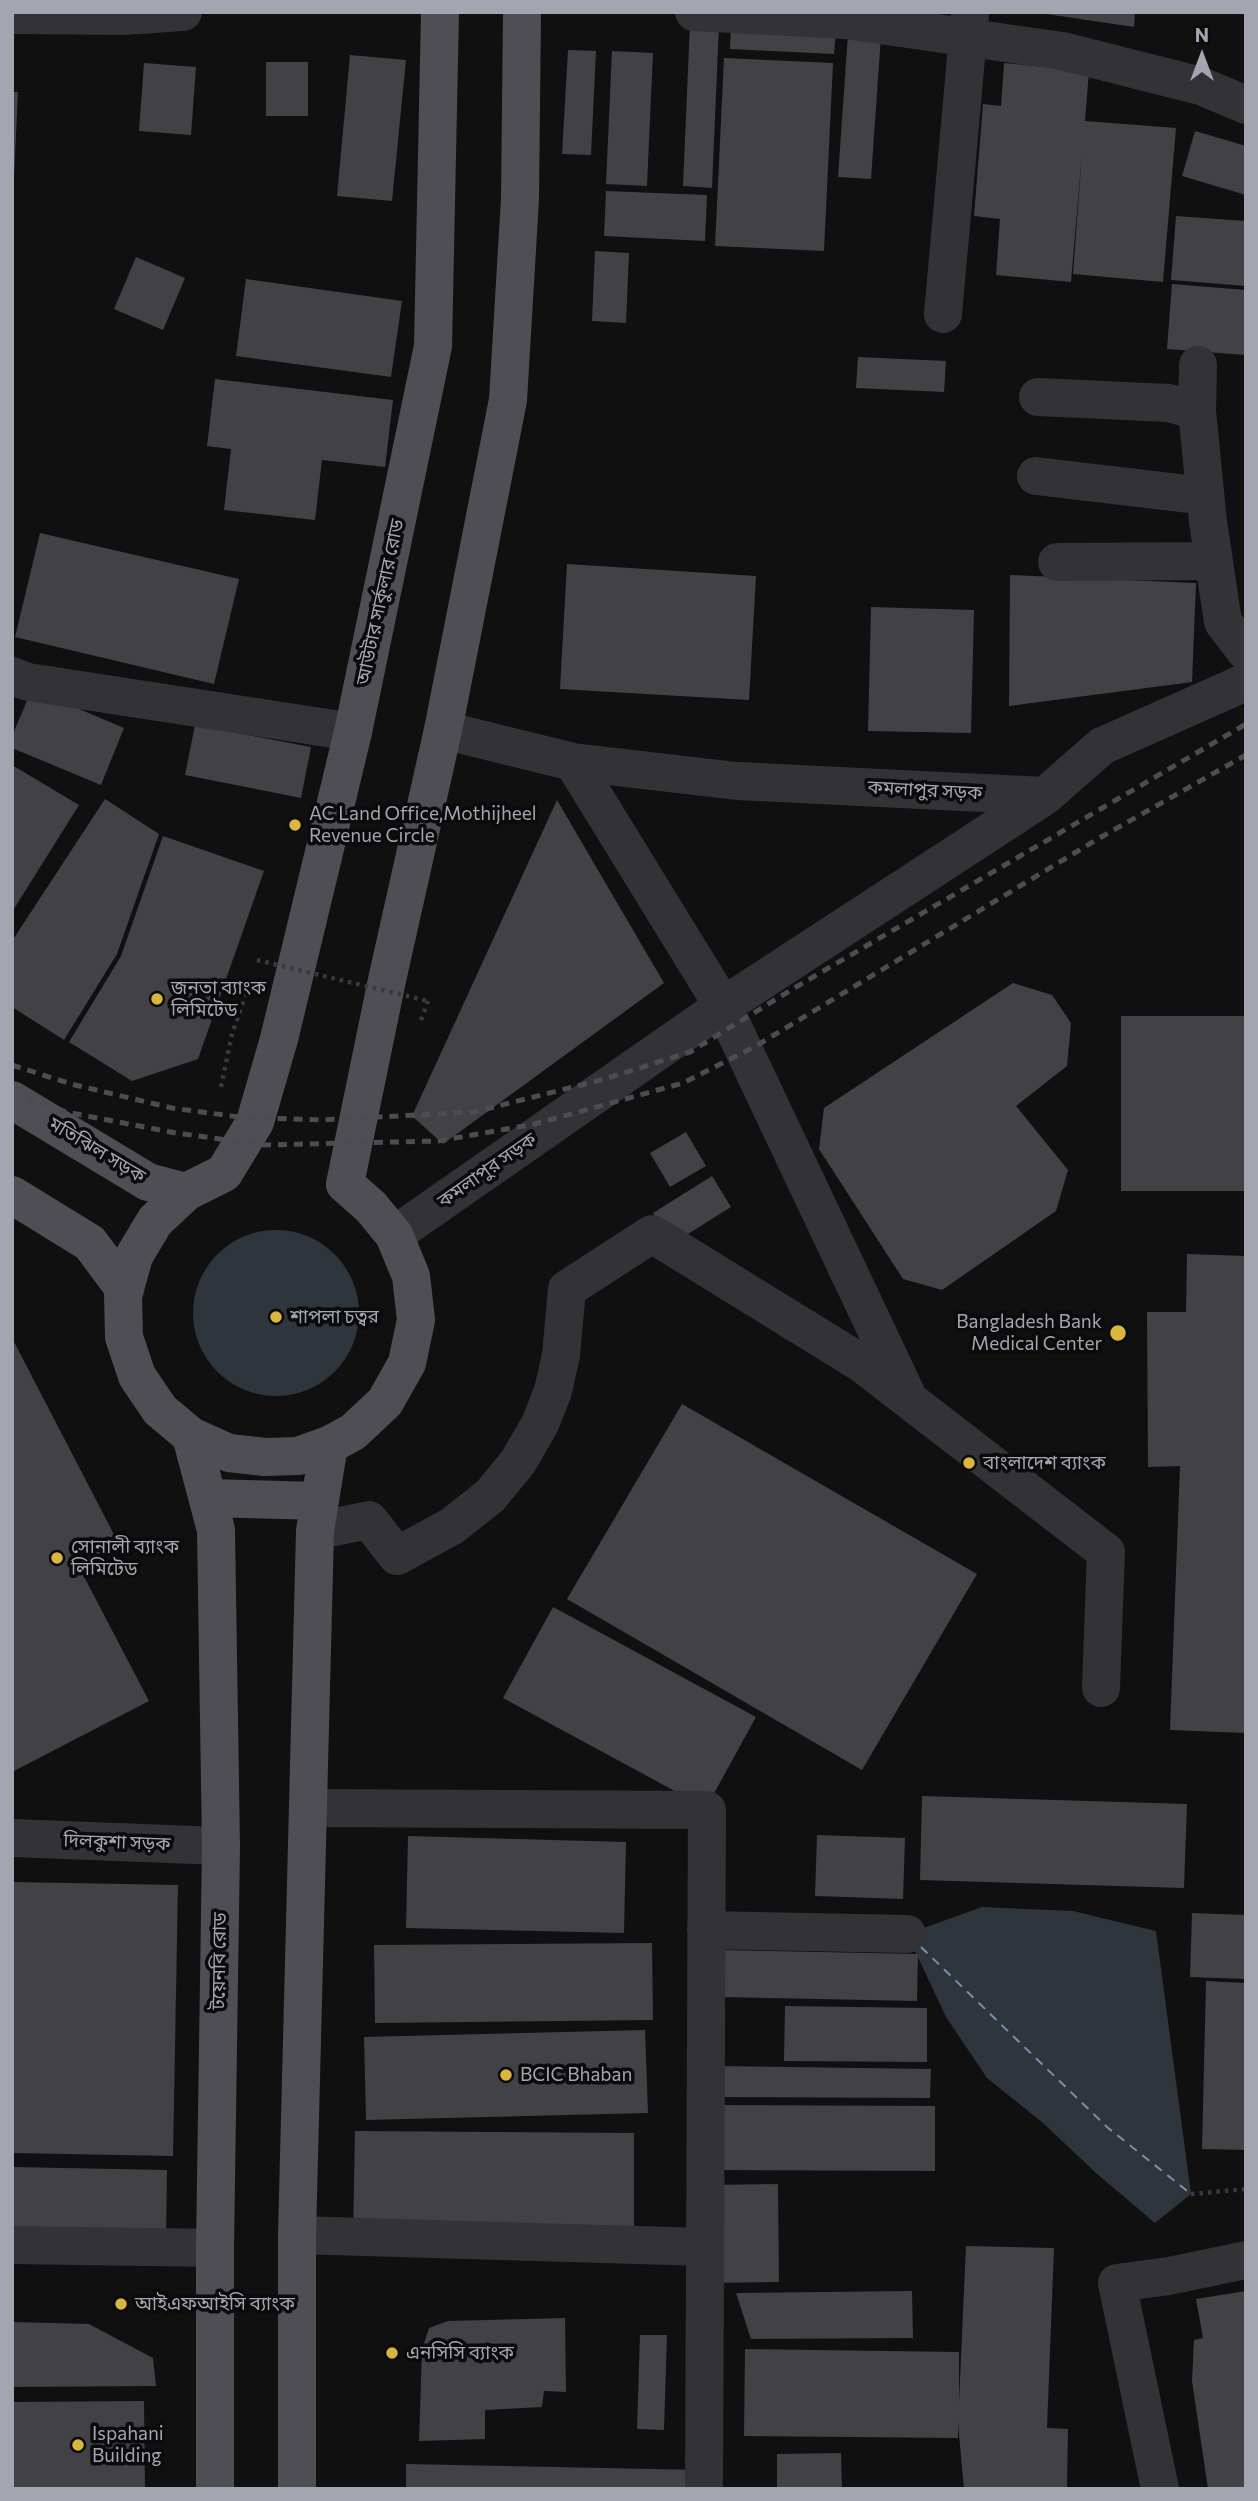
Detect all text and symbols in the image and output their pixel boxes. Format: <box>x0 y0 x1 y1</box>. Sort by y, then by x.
north arrow <box>1167 21 1237 91</box>
text: N <box>1195 23 1209 46</box>
street label: আউটার সার্কুলার রোড <box>351 517 409 687</box>
street label: কমলাপুর সড়ক <box>867 776 983 804</box>
place label: AC Land Office,Mothijheel Revenue Circle <box>309 803 537 847</box>
marker: AC Land Office,Mothijheel Revenue Circle <box>287 817 303 833</box>
place label: জনতা ব্যাংক লিমিটেড <box>171 977 266 1021</box>
marker: জনতা ব্যাংক লিমিটেড <box>149 991 165 1007</box>
street label: মতিঝিল সড়ক <box>45 1112 149 1188</box>
street label: কমলাপুর সড়ক <box>433 1128 541 1212</box>
place label: শাপলা চত্বর <box>290 1306 379 1328</box>
marker: শাপলা চত্বর <box>268 1309 284 1325</box>
place label: Bangladesh Bank Medical Center <box>956 1311 1102 1355</box>
marker: Bangladesh Bank Medical Center <box>1108 1323 1128 1343</box>
place label: বাংলাদেশ ব্যাংক <box>983 1452 1106 1474</box>
marker: বাংলাদেশ ব্যাংক <box>961 1455 977 1471</box>
place label: সোনালী ব্যাংক লিমিটেড <box>71 1536 179 1580</box>
marker: সোনালী ব্যাংক লিমিটেড <box>49 1550 65 1566</box>
street label: দিলকুশা সড়ক <box>63 1829 171 1855</box>
street label: টয়েনবি রোড <box>207 1912 231 2010</box>
place label: BCIC Bhaban <box>520 2064 632 2086</box>
marker: BCIC Bhaban <box>498 2067 514 2083</box>
place label: আইএফআইসি ব্যাংক <box>135 2293 295 2315</box>
marker: আইএফআইসি ব্যাংক <box>113 2296 129 2312</box>
place label: এনসিসি ব্যাংক <box>406 2342 514 2364</box>
marker: এনসিসি ব্যাংক <box>384 2345 400 2361</box>
place label: Ispahani Building <box>92 2423 164 2467</box>
marker: Ispahani Building <box>70 2437 86 2453</box>

